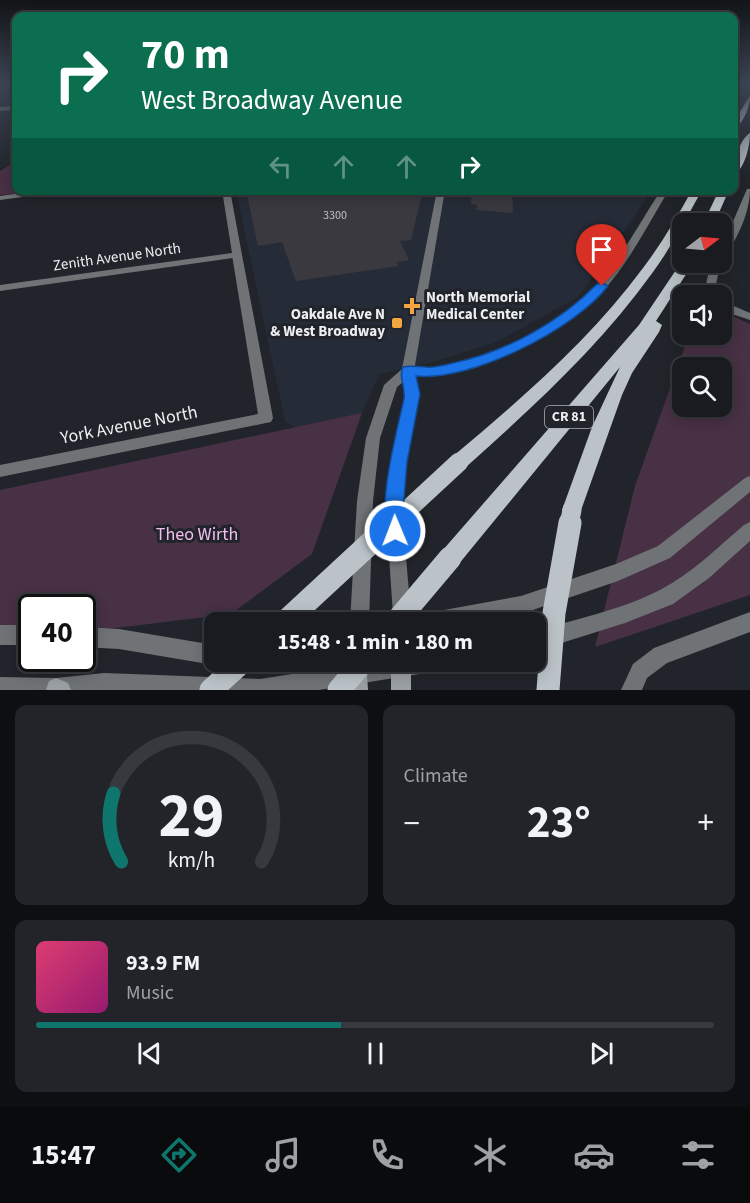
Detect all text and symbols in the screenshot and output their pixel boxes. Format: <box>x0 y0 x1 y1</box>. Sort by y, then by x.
text: 70 m <box>141 25 230 85</box>
icon: right <box>42 36 120 114</box>
text: West Broadway Avenue <box>141 81 403 120</box>
icon: left <box>264 150 297 183</box>
icon: ahead <box>327 150 360 183</box>
icon: ahead <box>390 150 423 183</box>
icon: right <box>453 150 486 183</box>
house number: 3300 <box>323 207 347 224</box>
north arrow <box>672 213 732 273</box>
map controls <box>672 213 732 417</box>
pin <box>576 224 627 286</box>
icon: arrive <box>585 233 618 266</box>
street label: Zenith Avenue North <box>52 238 182 276</box>
button: sound <box>672 285 732 345</box>
place label: North Memorial Medical Center <box>426 287 531 325</box>
marker: North Memorial Medical Center <box>403 297 421 315</box>
place label: Oakdale Ave N & West Broadway <box>270 304 385 342</box>
marker: Oakdale Ave N & West Broadway <box>390 316 404 330</box>
button: search <box>672 357 732 417</box>
street label: York Avenue North <box>57 399 200 451</box>
road number: CR 81 <box>545 406 593 428</box>
position arrow <box>363 499 427 563</box>
park label: Theo Wirth <box>156 522 238 547</box>
speed limit sign: 40 <box>18 594 96 672</box>
text: 15:48 · 1 min · 180 m <box>277 626 473 658</box>
text: Climate <box>404 762 468 790</box>
text: 29 <box>158 772 224 861</box>
text: 23° <box>527 791 591 855</box>
text: − <box>404 800 420 847</box>
text: + <box>698 800 714 847</box>
text: km/h <box>167 845 215 876</box>
text: 93.9 FM <box>126 947 200 979</box>
text: Music <box>126 979 174 1007</box>
icon: previous <box>133 1037 166 1070</box>
icon: pause <box>359 1037 392 1070</box>
icon: next <box>585 1037 618 1070</box>
icon: directions <box>158 1134 200 1176</box>
icon: music <box>262 1134 304 1176</box>
icon: phone <box>366 1134 408 1176</box>
icon: climate <box>469 1134 511 1176</box>
icon: car <box>573 1134 615 1176</box>
icon: filters <box>677 1134 719 1176</box>
text: 15:47 <box>31 1136 96 1175</box>

